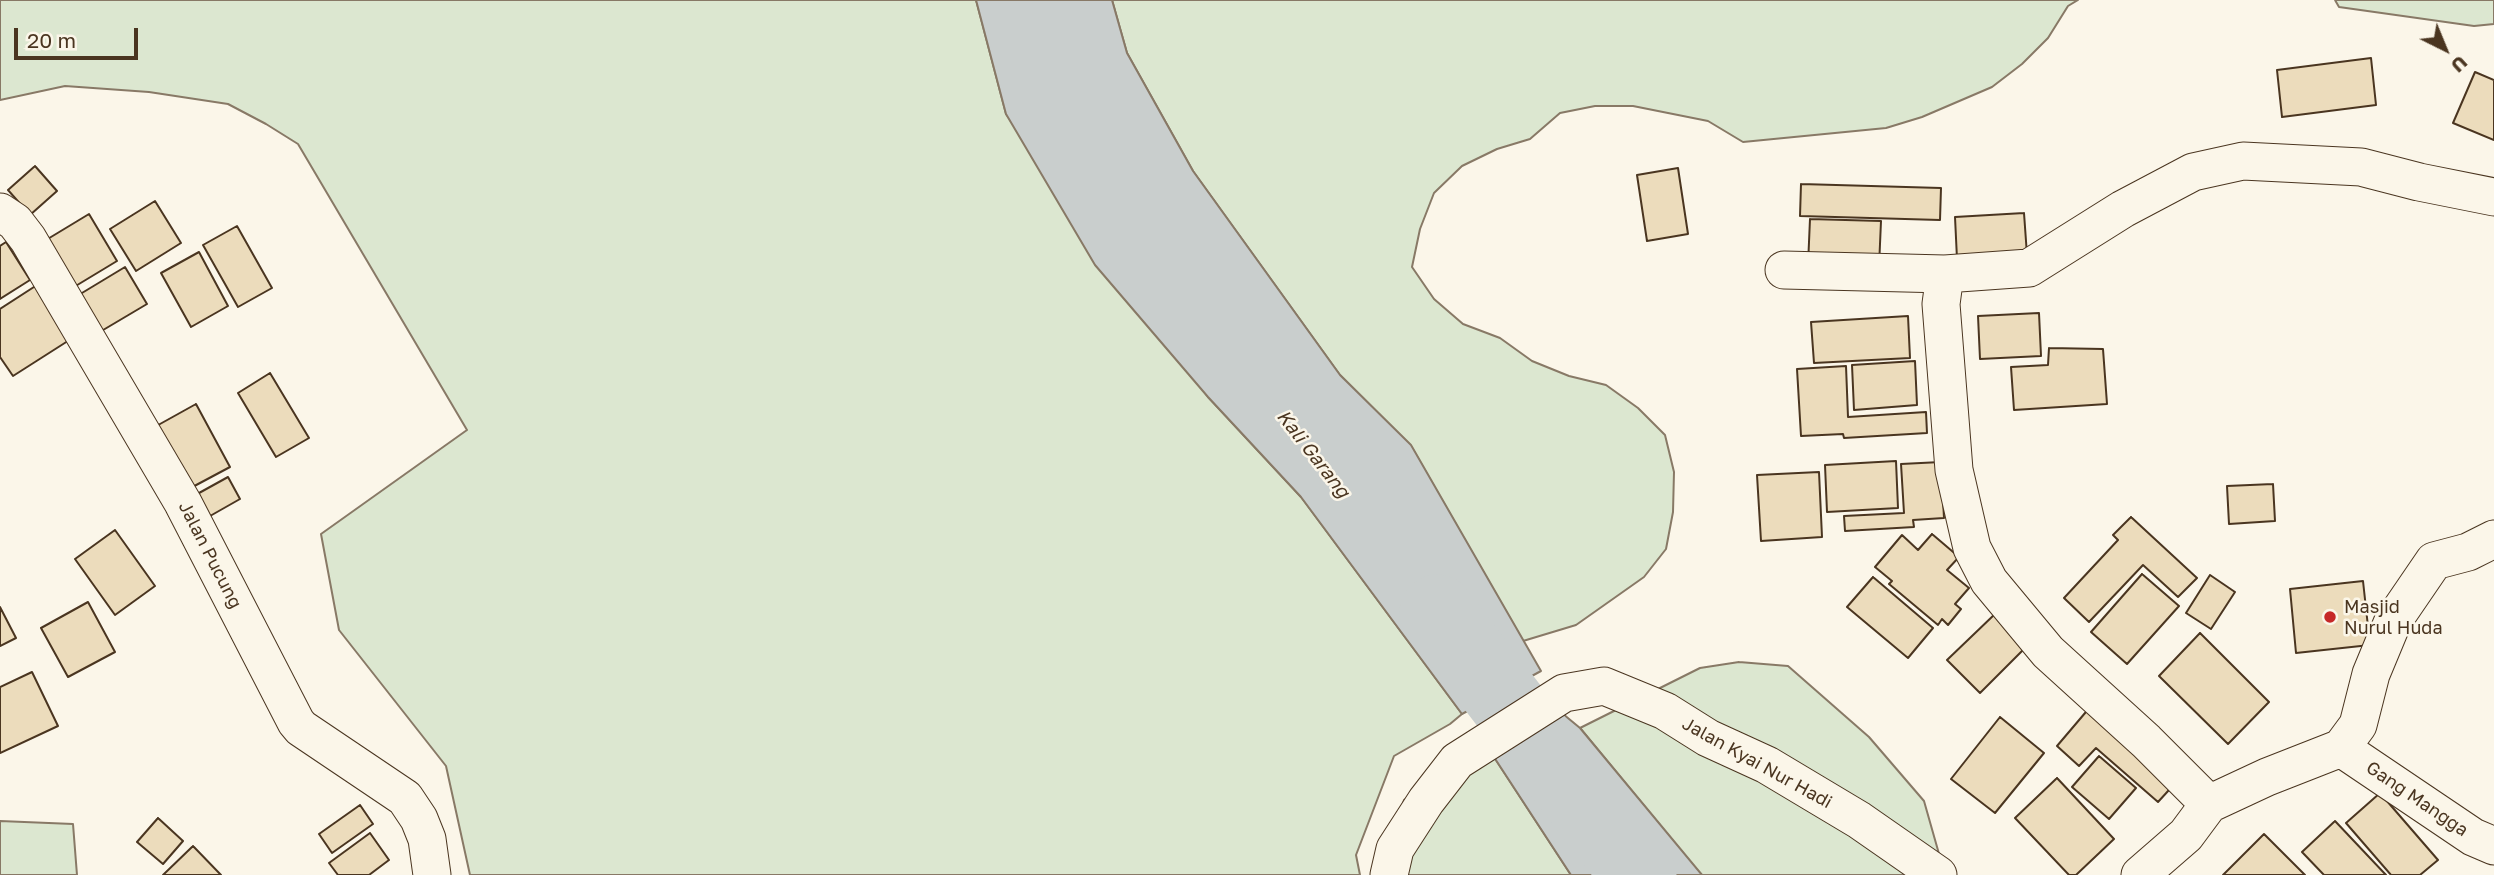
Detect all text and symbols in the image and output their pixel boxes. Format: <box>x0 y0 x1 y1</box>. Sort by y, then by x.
scale bar <box>18 14 142 58</box>
north arrow <box>2410 14 2480 84</box>
text: 20 m <box>27 27 76 53</box>
text: U <box>2447 52 2473 78</box>
water label: Kali Garang <box>1272 406 1354 502</box>
street label: Jalan Pucung <box>174 498 246 612</box>
place label: Masjid Nurul Huda <box>2344 596 2443 638</box>
marker: Masjid Nurul Huda <box>2322 609 2338 625</box>
street label: Jalan Kyai Nur Hadi <box>1678 713 1836 813</box>
street label: Gang Mangga <box>2362 757 2472 841</box>

